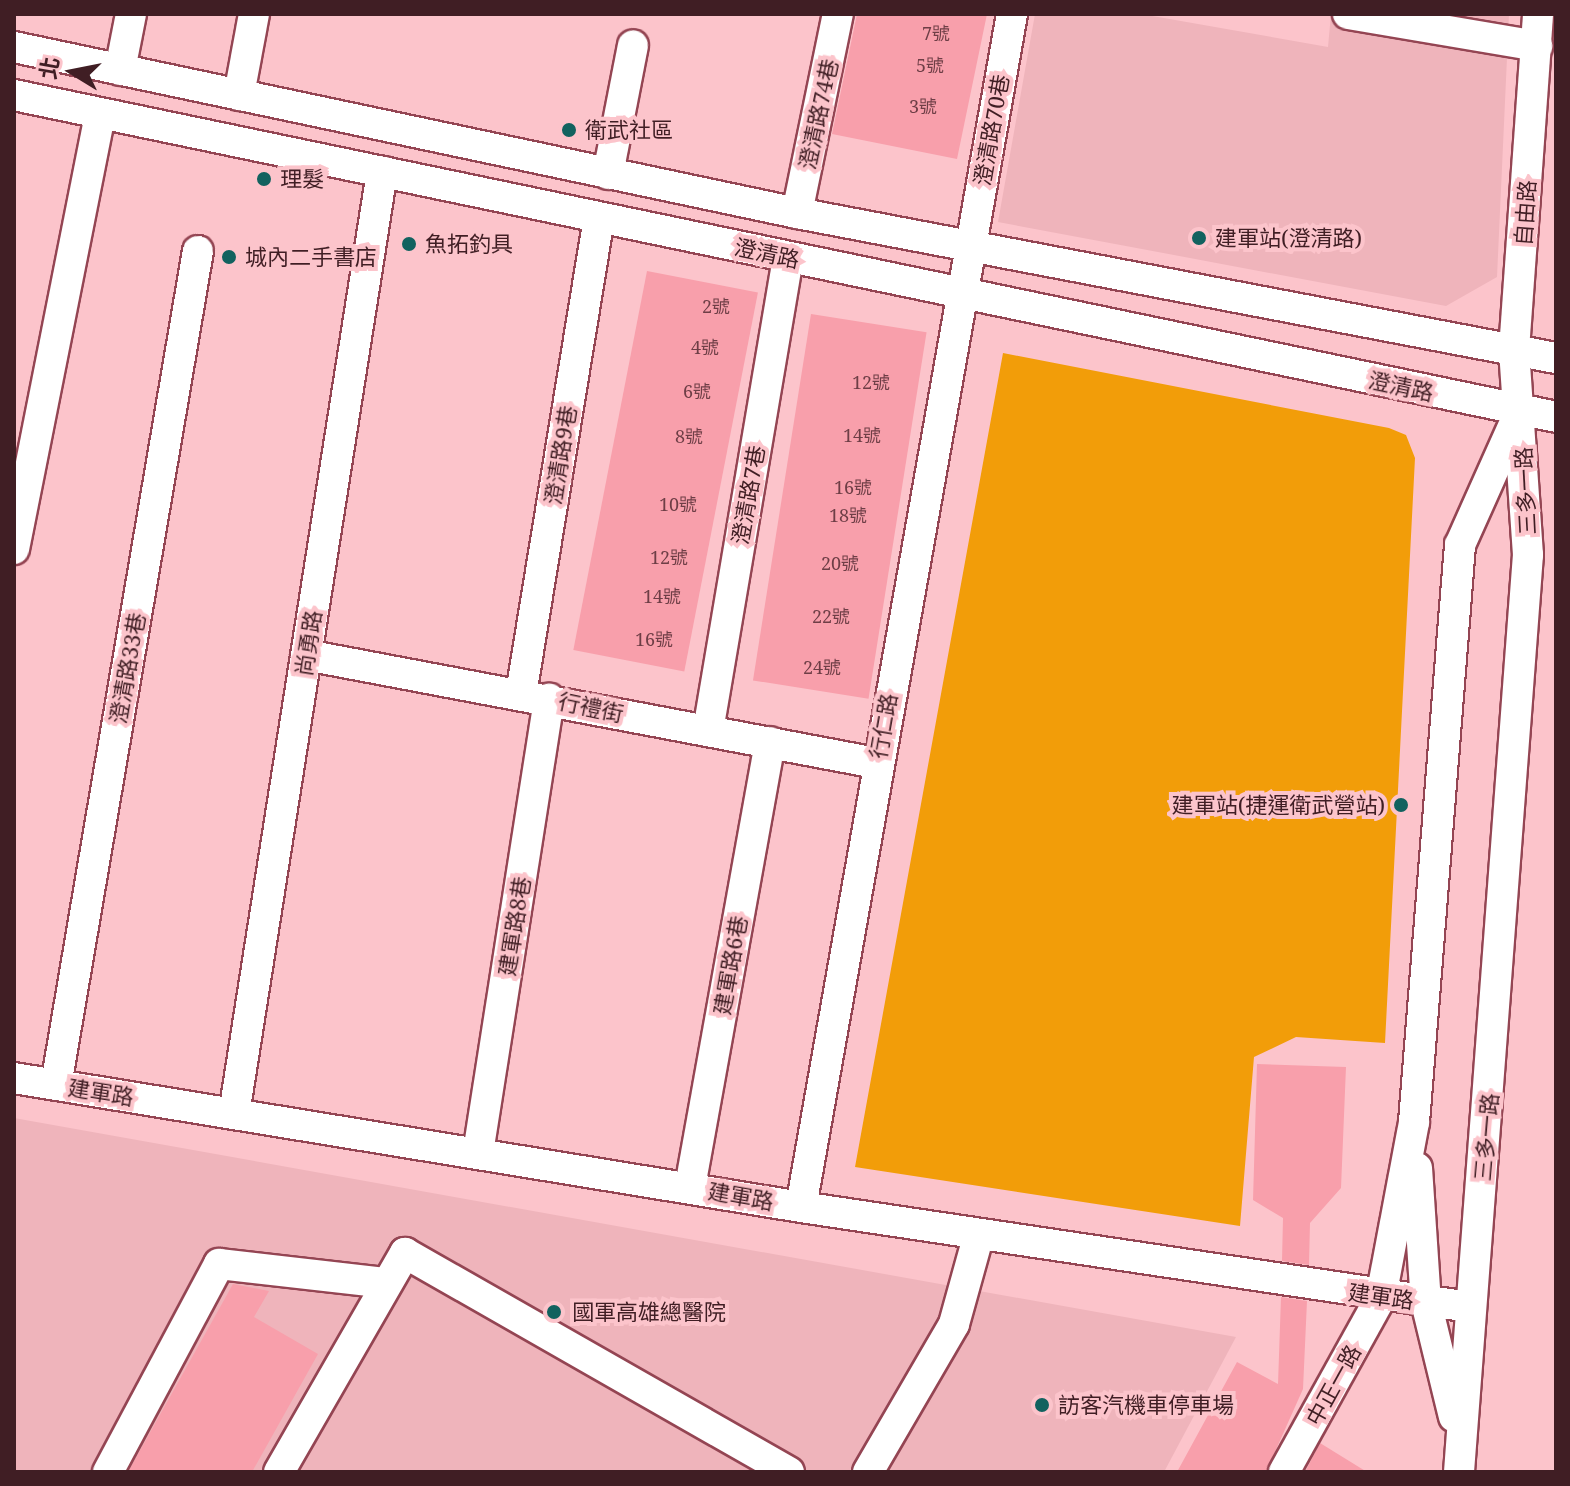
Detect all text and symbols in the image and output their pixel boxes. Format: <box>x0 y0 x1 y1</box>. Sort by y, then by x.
house number: 7號 <box>922 22 950 44</box>
north arrow <box>32 32 112 112</box>
text: 北 <box>32 54 65 81</box>
house number: 5號 <box>916 54 944 76</box>
street label: 澄清路74巷 <box>793 56 843 172</box>
street label: 澄清路70巷 <box>968 72 1014 188</box>
house number: 3號 <box>909 95 937 117</box>
place label: 衛武社區 <box>585 117 673 143</box>
marker: 衛武社區 <box>560 121 578 139</box>
place label: 理髮 <box>280 166 324 192</box>
marker: 理髮 <box>255 170 273 188</box>
street label: 自由路 <box>1510 179 1540 247</box>
place label: 建軍站(澄清路) <box>1215 225 1362 251</box>
marker: 建軍站(澄清路) <box>1190 229 1208 247</box>
place label: 魚拓釣具 <box>425 231 513 257</box>
street label: 澄清路 <box>732 233 802 273</box>
marker: 魚拓釣具 <box>400 235 418 253</box>
place label: 城內二手書店 <box>245 244 377 270</box>
marker: 城內二手書店 <box>220 248 238 266</box>
house number: 2號 <box>702 295 730 317</box>
house number: 4號 <box>691 336 719 358</box>
street label: 澄清路 <box>1366 366 1436 406</box>
house number: 12號 <box>852 371 890 393</box>
house number: 6號 <box>683 380 711 402</box>
street label: 澄清路9巷 <box>539 403 581 507</box>
house number: 14號 <box>843 424 881 446</box>
house number: 8號 <box>675 425 703 447</box>
street label: 澄清路7巷 <box>726 443 770 547</box>
street label: 三多一路 <box>1510 446 1540 536</box>
house number: 16號 <box>834 476 872 498</box>
house number: 10號 <box>659 493 697 515</box>
house number: 18號 <box>829 504 867 526</box>
house number: 12號 <box>650 546 688 568</box>
house number: 20號 <box>821 552 859 574</box>
house number: 14號 <box>643 585 681 607</box>
house number: 22號 <box>812 605 850 627</box>
street label: 尚勇路 <box>290 608 326 678</box>
street label: 澄清路33巷 <box>104 610 150 726</box>
house number: 16號 <box>635 628 673 650</box>
house number: 24號 <box>803 656 841 678</box>
street label: 行禮街 <box>556 687 626 727</box>
street label: 行仁路 <box>864 691 902 761</box>
place label: 建軍站(捷運衛武營站) <box>1172 792 1385 818</box>
marker: 建軍站(捷運衛武營站) <box>1392 796 1410 814</box>
street label: 建軍路8巷 <box>493 874 535 978</box>
street label: 建軍路6巷 <box>708 913 752 1017</box>
street label: 建軍路 <box>66 1074 136 1110</box>
street label: 三多一路 <box>1469 1092 1503 1182</box>
street label: 建軍路 <box>706 1177 776 1215</box>
street label: 建軍路 <box>1346 1278 1416 1314</box>
place label: 國軍高雄總醫院 <box>572 1299 726 1325</box>
marker: 國軍高雄總醫院 <box>543 1301 565 1323</box>
street label: 中正一路 <box>1300 1340 1366 1430</box>
place label: 訪客汽機車停車場 <box>1058 1392 1234 1418</box>
marker: 訪客汽機車停車場 <box>1033 1396 1051 1414</box>

